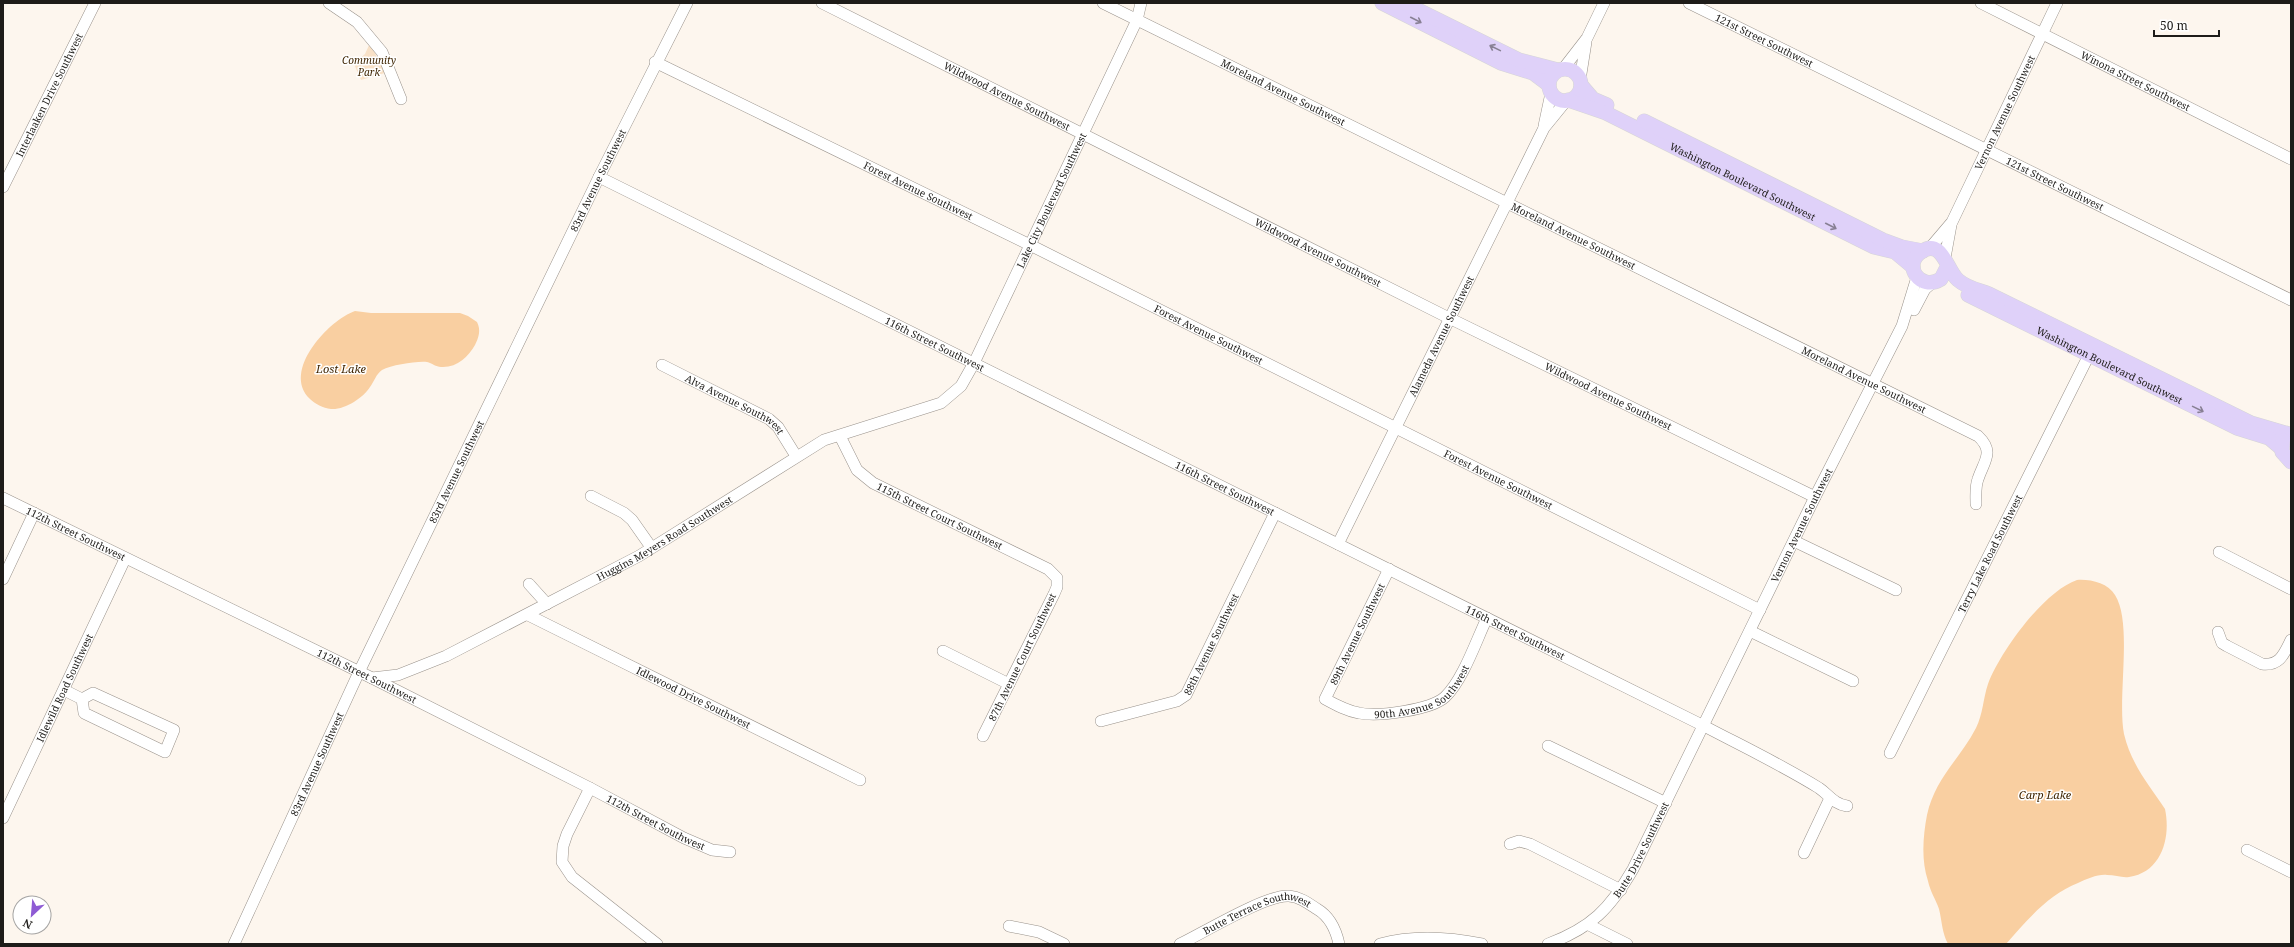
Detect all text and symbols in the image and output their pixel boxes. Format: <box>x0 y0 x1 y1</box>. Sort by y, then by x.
street label: 121st Street Southwest <box>1713 10 1816 70</box>
scale bar <box>2154 12 2219 38</box>
one-way arrow <box>1410 17 1422 25</box>
text: 50 m <box>2160 17 2188 34</box>
street label: Interlaaken Drive Southwest <box>12 30 86 159</box>
one-way arrow <box>1489 44 1501 51</box>
street label: Winona Street Southwest <box>2078 47 2193 114</box>
street label: Vernon Avenue Southwest <box>1971 52 2038 172</box>
park label: Community Park <box>342 53 396 79</box>
street label: Moreland Avenue Southwest <box>1219 55 1348 129</box>
street label: Wildwood Avenue Southwest <box>941 58 1073 134</box>
street label: 83rd Avenue Southwest <box>567 126 629 234</box>
street label: Lake City Boulevard Southwest <box>1013 130 1090 270</box>
street label: Washington Boulevard Southwest <box>1667 139 1818 224</box>
street label: 121st Street Southwest <box>2004 153 2107 214</box>
street label: Forest Avenue Southwest <box>861 158 976 223</box>
street label: Moreland Avenue Southwest <box>1509 199 1639 273</box>
street label: Wildwood Avenue Southwest <box>1252 215 1384 290</box>
one-way arrow <box>1824 222 1836 230</box>
street label: Alameda Avenue Southwest <box>1405 273 1477 399</box>
street label: Forest Avenue Southwest <box>1152 301 1266 368</box>
street label: 116th Street Southwest <box>883 313 987 375</box>
street label: Washington Boulevard Southwest <box>2034 323 2185 407</box>
street label: Moreland Avenue Southwest <box>1799 343 1929 416</box>
street label: Wildwood Avenue Southwest <box>1542 359 1675 433</box>
water label: Lost Lake <box>315 361 367 376</box>
street label: Alva Avenue Southwest <box>683 371 788 437</box>
one-way arrow <box>2192 406 2204 413</box>
street label: 83rd Avenue Southwest <box>425 418 487 525</box>
street label: Forest Avenue Southwest <box>1442 446 1556 513</box>
street label: 116th Street Southwest <box>1173 457 1277 519</box>
street label: Vernon Avenue Southwest <box>1767 466 1836 585</box>
street label: 115th Street Court Southwest <box>875 479 1005 553</box>
street label: Huggins Meyers Road Southwest <box>594 492 735 584</box>
street label: Terry Lake Road Southwest <box>1954 492 2025 615</box>
street label: 112th Street Southwest <box>24 503 128 564</box>
street label: 89th Avenue Southwest <box>1326 580 1388 687</box>
street label: 87th Avenue Court Southwest <box>985 590 1059 723</box>
street label: 88th Avenue Southwest <box>1180 591 1242 697</box>
street label: 116th Street Southwest <box>1463 602 1568 663</box>
street label: Idlewild Road Southwest <box>33 631 96 744</box>
street label: 112th Street Southwest <box>315 645 419 707</box>
street label: 90th Avenue Southwest <box>1374 662 1472 721</box>
street label: Idlewood Drive Southwest <box>634 663 753 732</box>
street label: 83rd Avenue Southwest <box>287 710 347 818</box>
water label: Carp Lake <box>2019 787 2072 802</box>
street label: 112th Street Southwest <box>604 791 708 853</box>
street label: Butte Drive Southwest <box>1610 799 1672 900</box>
street label: Butte Terrace Southwest <box>1200 889 1314 938</box>
north arrow <box>12 895 52 935</box>
text: N <box>20 916 35 933</box>

